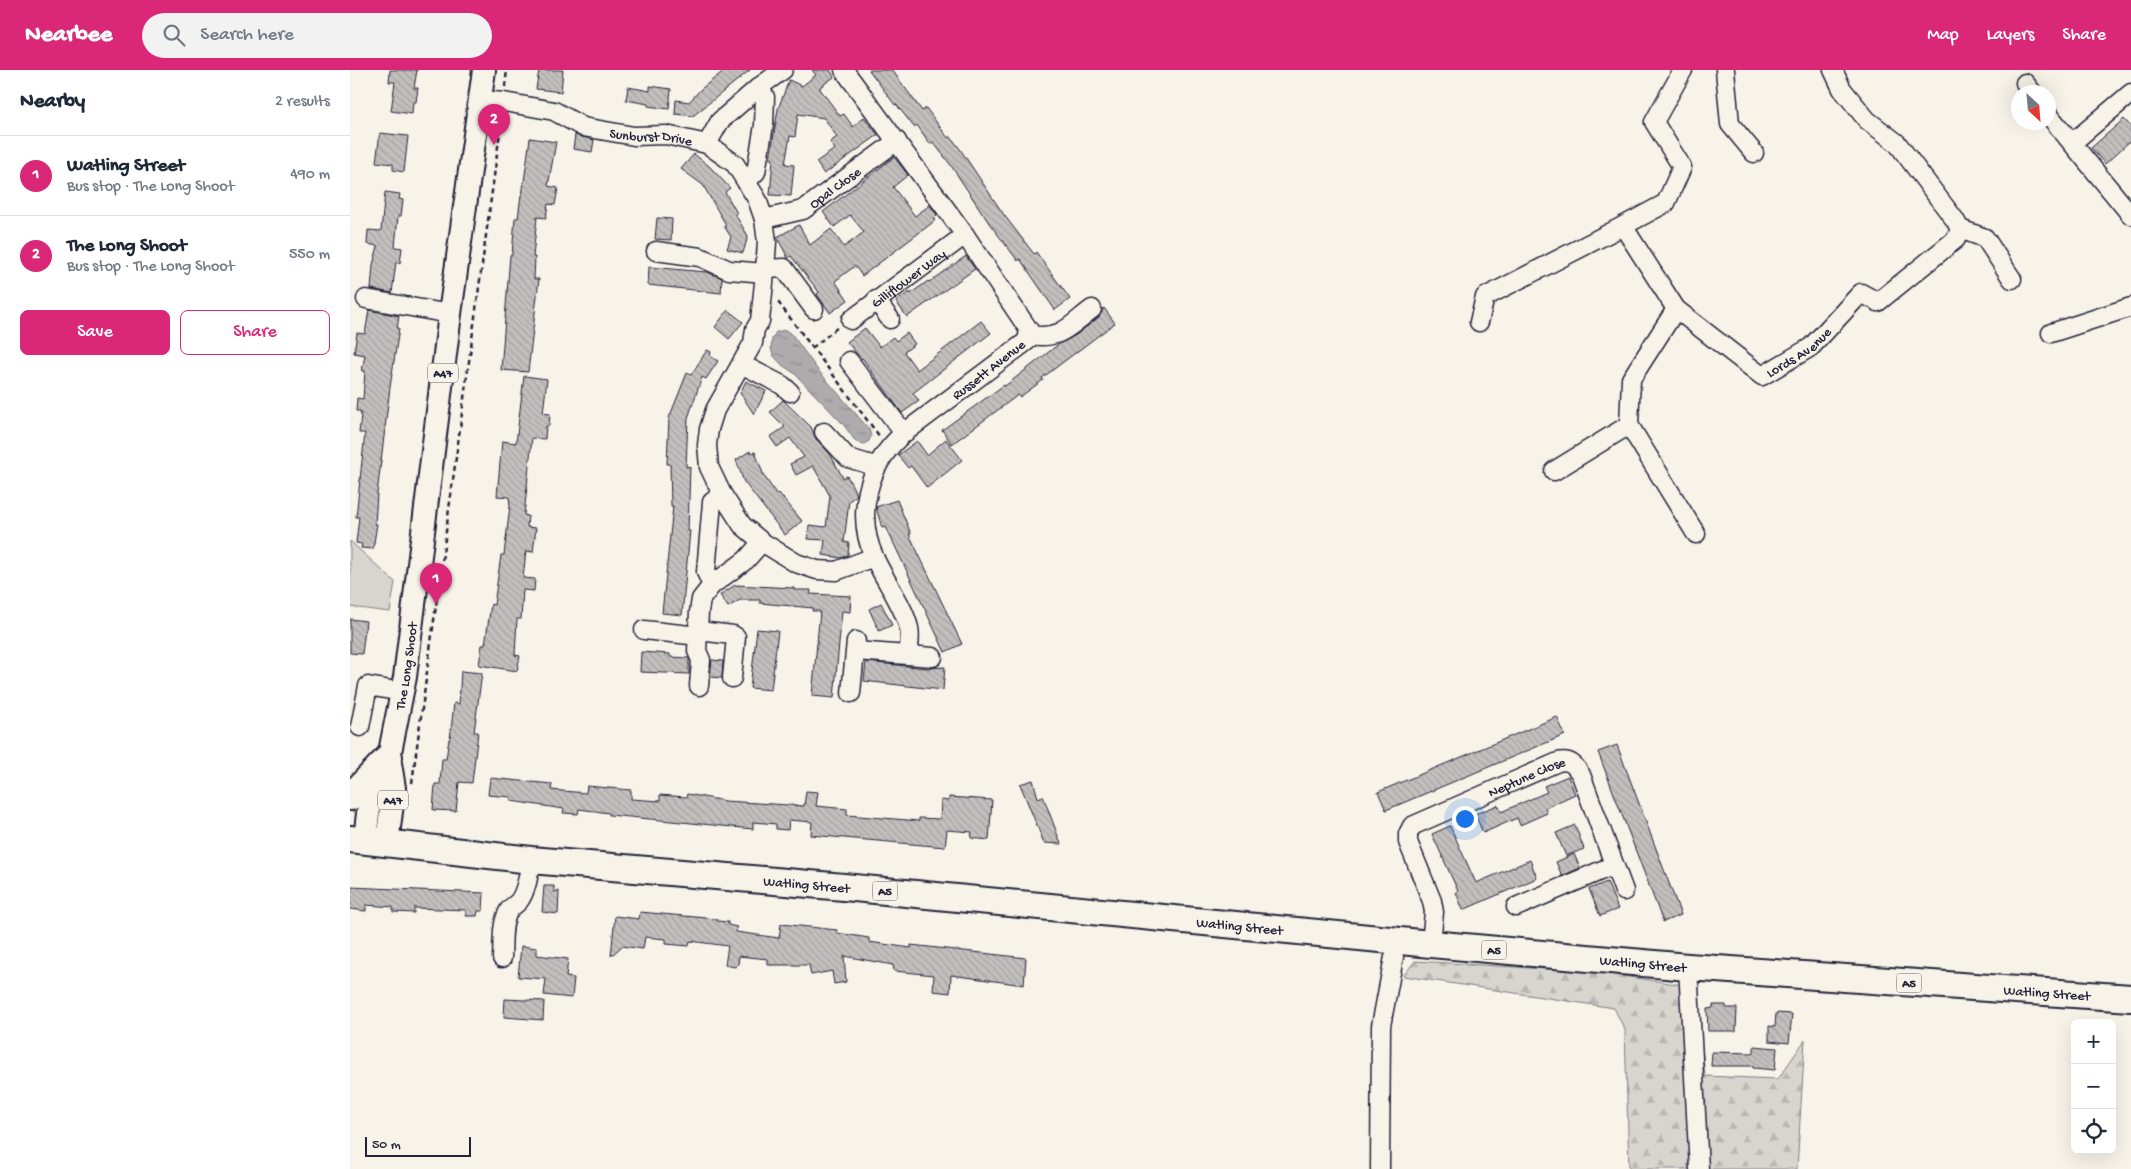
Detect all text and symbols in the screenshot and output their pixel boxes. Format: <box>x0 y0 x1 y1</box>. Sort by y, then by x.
search box <box>142 13 492 58</box>
text: Nearbee <box>25 21 112 50</box>
icon: search <box>160 21 188 49</box>
text: Search here <box>200 24 294 47</box>
text: Map <box>1927 25 1959 46</box>
text: Layers <box>1987 25 2034 46</box>
text: Share <box>2062 25 2106 46</box>
north arrow <box>2011 85 2056 130</box>
text: Nearby <box>20 90 85 115</box>
text: 2 results <box>275 93 330 112</box>
pin: 2 <box>478 104 510 145</box>
street label: Sunburst Drive <box>608 126 694 152</box>
text: Watling Street <box>67 155 185 178</box>
street label: Opal Close <box>807 164 866 214</box>
text: 1 <box>33 166 39 185</box>
text: 490 m <box>290 166 330 185</box>
text: Bus stop · The Long Shoot <box>67 178 234 197</box>
text: The Long Shoot <box>67 235 186 258</box>
text: 2 <box>32 246 40 265</box>
text: 550 m <box>289 246 330 265</box>
street label: Gilliflower Way <box>869 246 950 313</box>
text: Bus stop · The Long Shoot <box>67 258 234 277</box>
button: Save <box>20 310 170 355</box>
button: Share <box>180 310 330 355</box>
street label: Lords Avenue <box>1764 324 1837 383</box>
street label: Russett Avenue <box>950 337 1030 405</box>
road number: A47 <box>428 364 458 382</box>
pin: 1 <box>420 563 452 604</box>
street label: The Long Shoot <box>392 620 423 712</box>
street label: Neptune Close <box>1486 755 1567 803</box>
road number: A47 <box>378 790 408 810</box>
your location <box>1452 806 1478 832</box>
street label: Watling Street <box>763 874 852 899</box>
road number: A5 <box>872 881 898 900</box>
street label: Watling Street <box>1195 915 1285 941</box>
road number: A5 <box>1482 940 1506 960</box>
street label: Watling Street <box>1599 953 1688 978</box>
road number: A5 <box>1896 974 1922 992</box>
street label: Watling Street <box>2003 983 2092 1006</box>
map controls <box>2071 1019 2116 1154</box>
button: + <box>2071 1019 2116 1064</box>
button: − <box>2071 1064 2116 1109</box>
button: locate <box>2071 1109 2116 1154</box>
scale bar <box>365 1134 471 1157</box>
text: 50 m <box>372 1137 401 1154</box>

